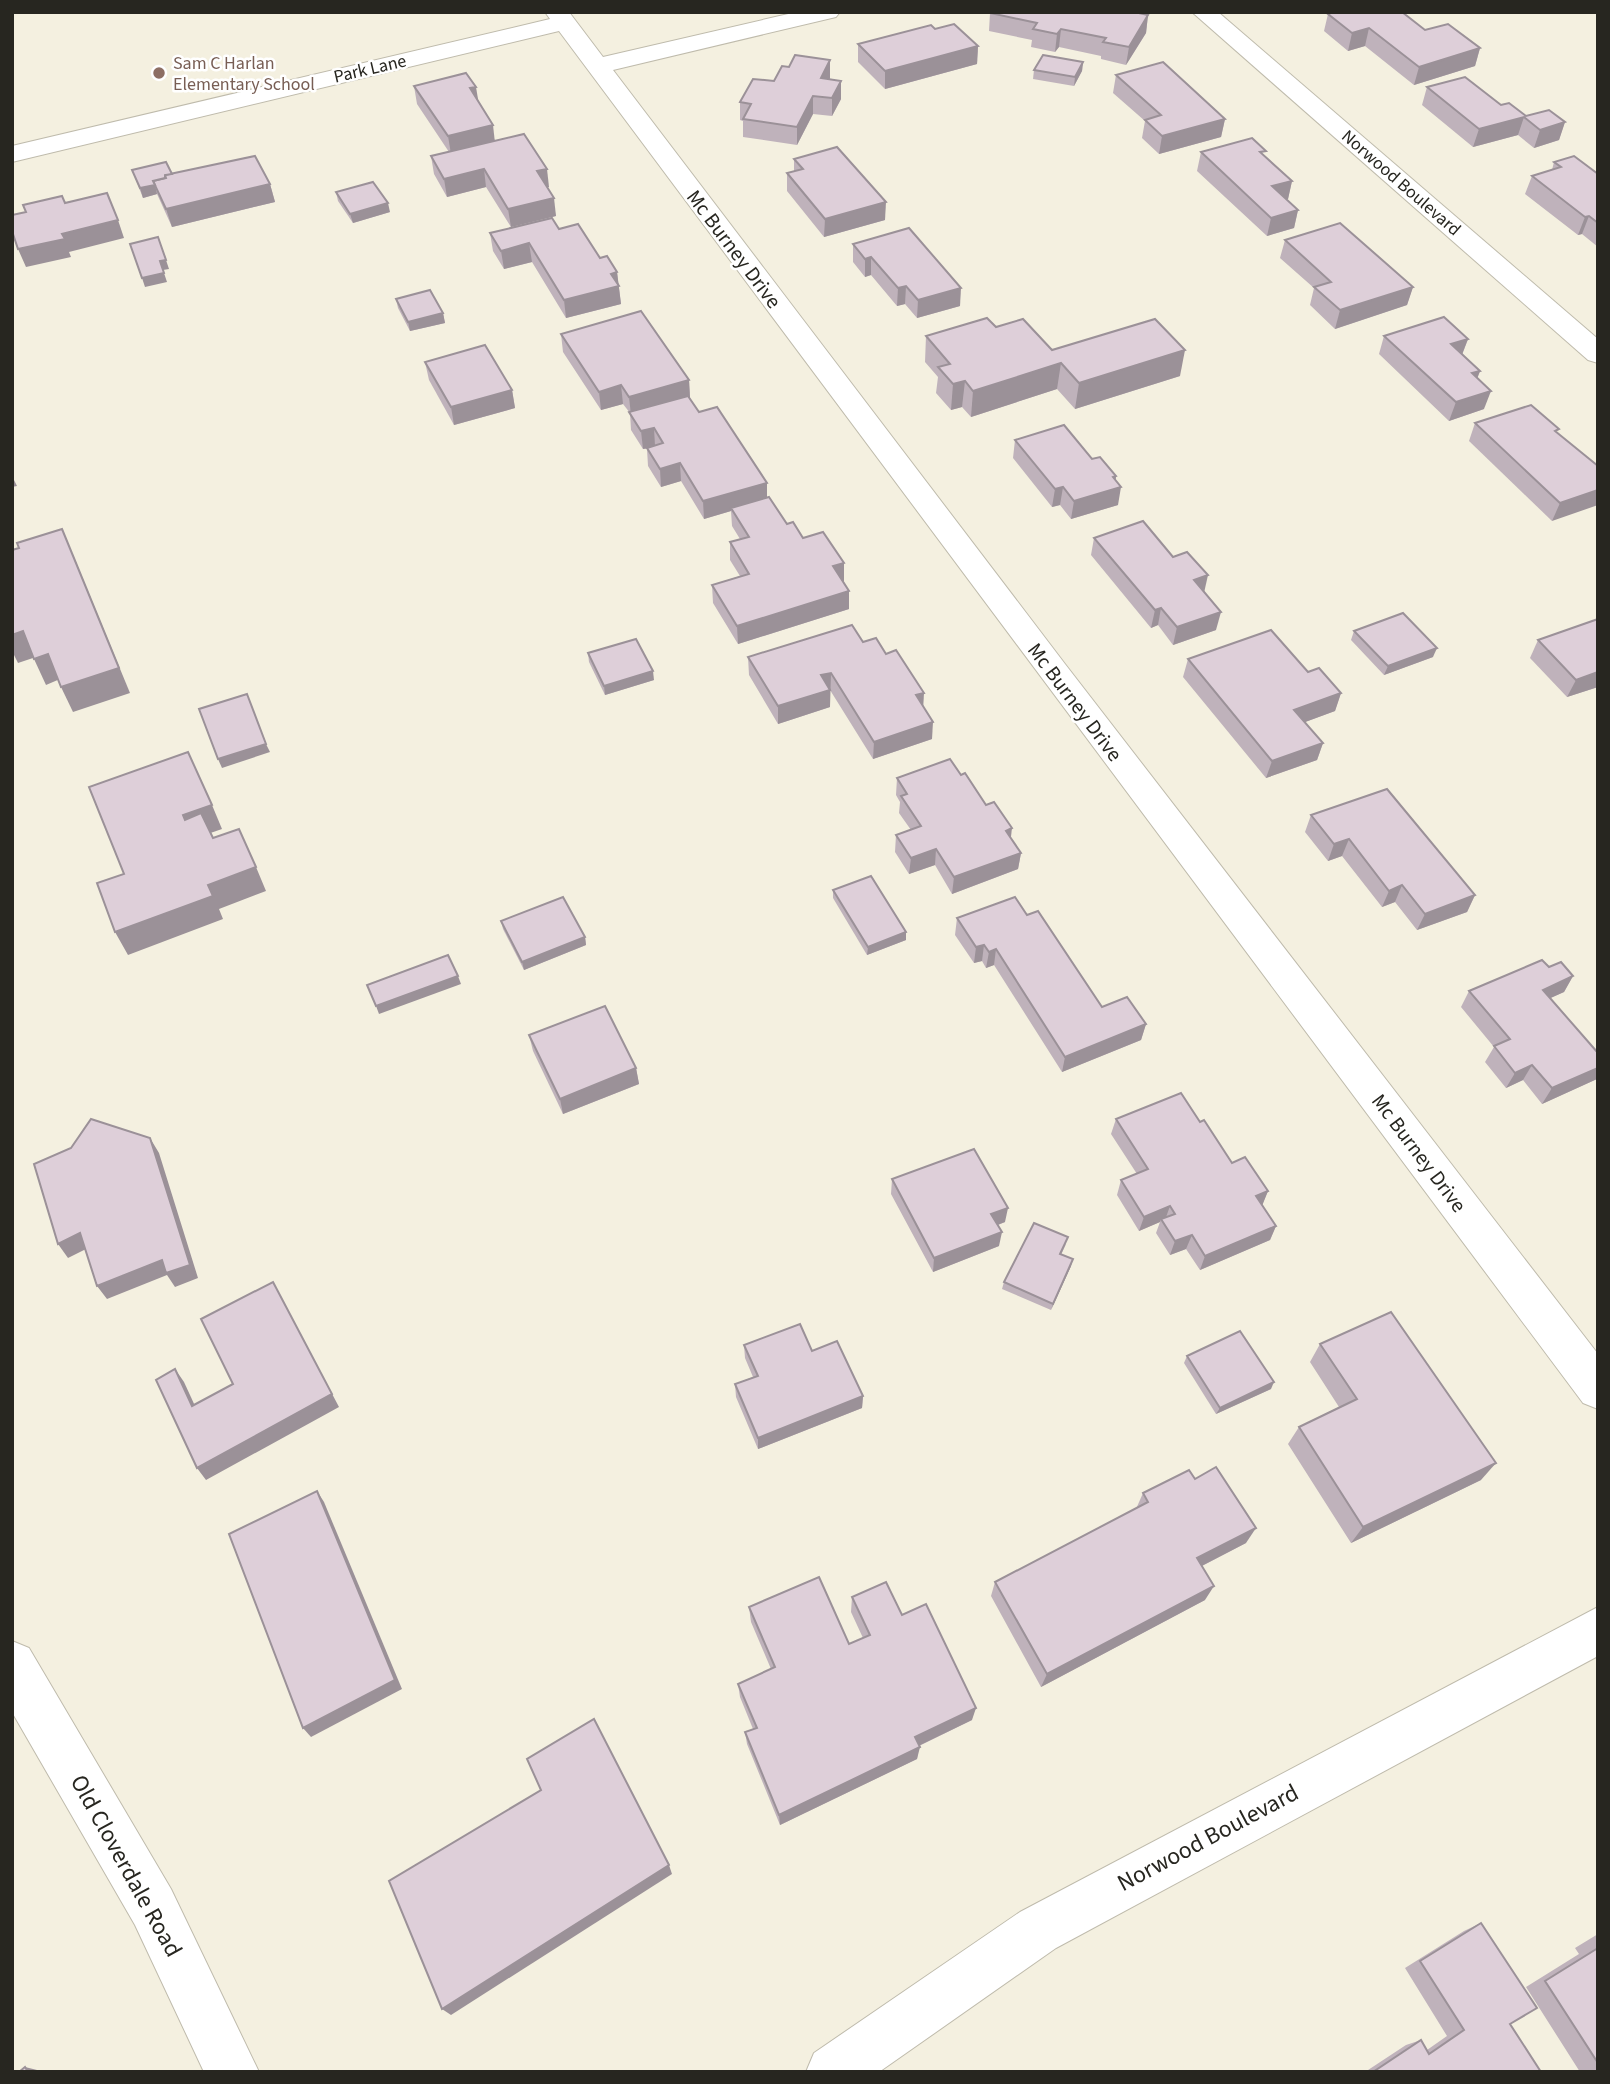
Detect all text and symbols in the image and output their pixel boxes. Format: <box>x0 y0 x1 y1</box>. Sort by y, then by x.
street label: Park Lane <box>331 48 409 89</box>
place label: Sam C Harlan Elementary School <box>173 51 315 97</box>
marker: Sam C Harlan Elementary School <box>151 65 167 81</box>
street label: Norwood Boulevard <box>1336 124 1466 242</box>
street label: Mc Burney Drive <box>679 183 789 315</box>
street label: Mc Burney Drive <box>1020 636 1130 768</box>
street label: Mc Burney Drive <box>1364 1087 1474 1219</box>
street label: Old Cloverdale Road <box>61 1768 191 1964</box>
street label: Norwood Boulevard <box>1111 1775 1305 1901</box>

